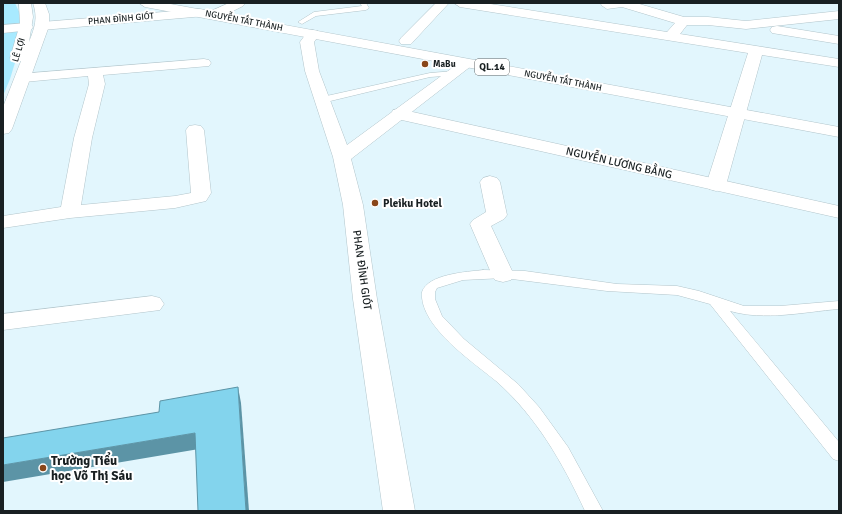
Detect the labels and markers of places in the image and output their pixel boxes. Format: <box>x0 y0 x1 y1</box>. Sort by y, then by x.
marker: MaBu <box>420 59 430 69</box>
place label: MaBu <box>433 59 456 70</box>
place label: Pleiku Hotel <box>383 197 442 210</box>
marker: Pleiku Hotel <box>370 198 380 208</box>
place label: Trường Tiểu học Võ Thị Sáu <box>51 452 132 484</box>
marker: Trường Tiểu học Võ Thị Sáu <box>38 463 48 473</box>

